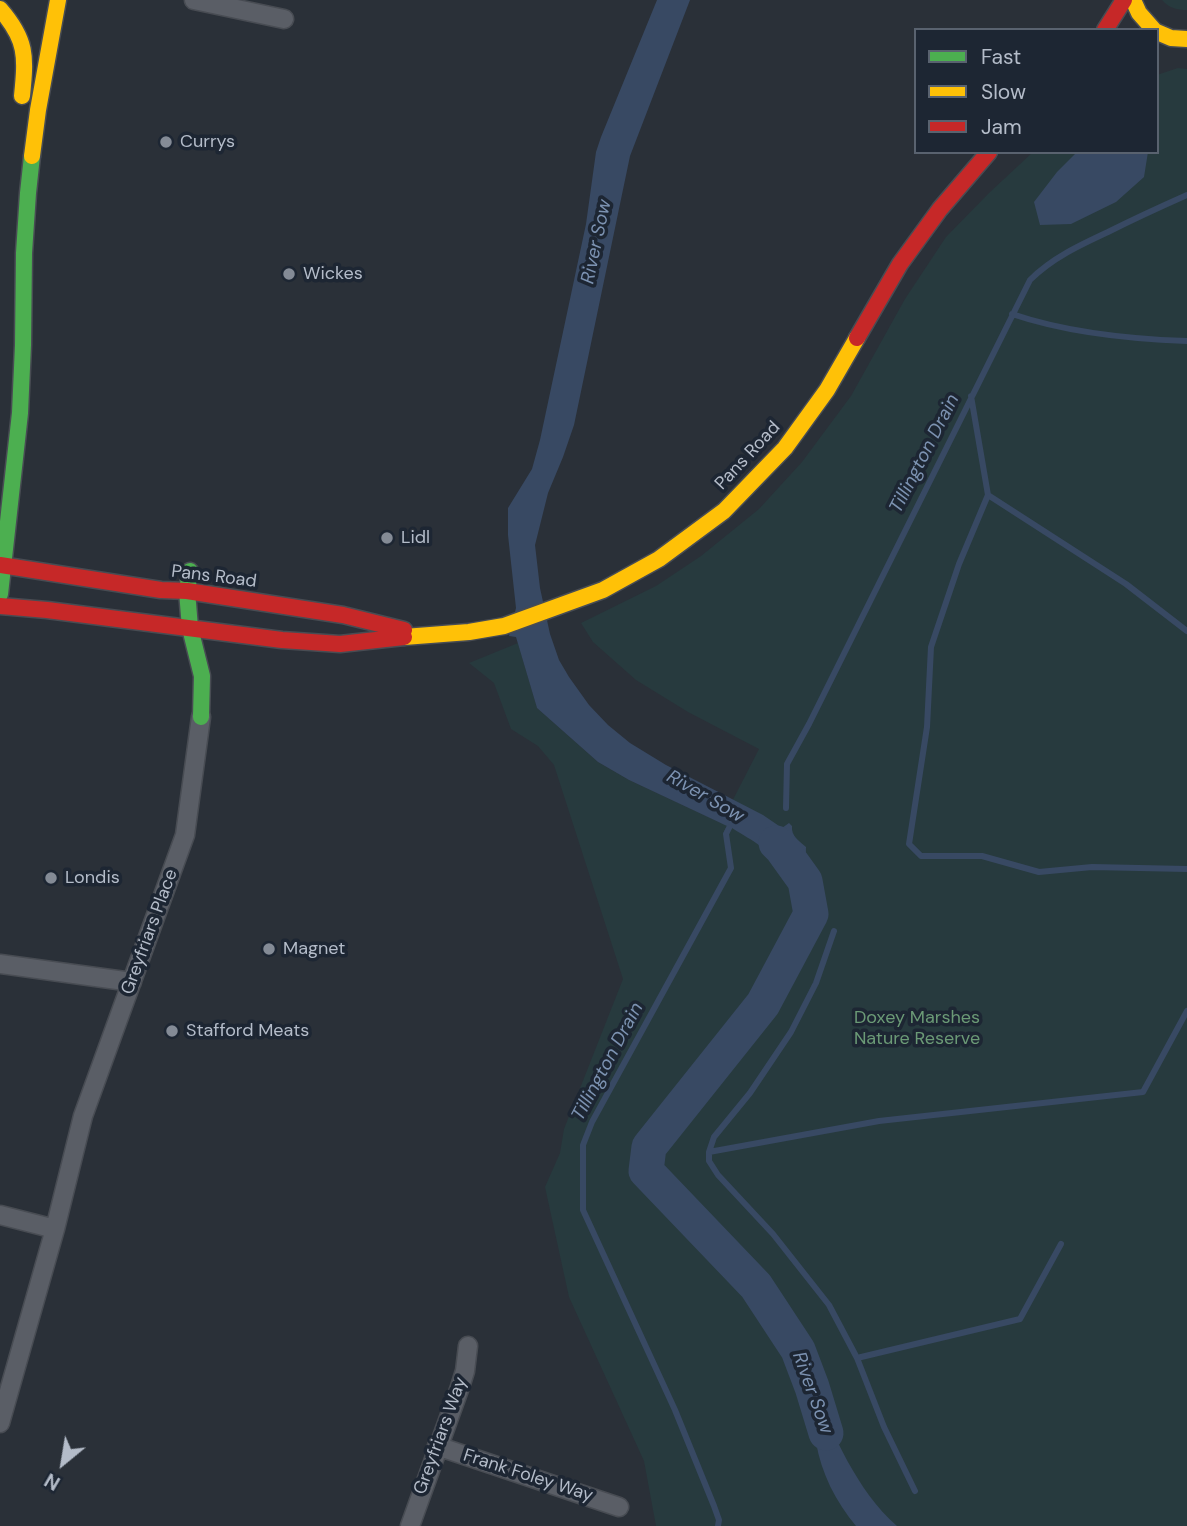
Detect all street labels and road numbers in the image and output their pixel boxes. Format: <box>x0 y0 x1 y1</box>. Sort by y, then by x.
street label: Pans Road <box>711 417 785 495</box>
street label: Pans Road <box>170 561 258 593</box>
street label: Greyfriars Place <box>117 866 183 998</box>
street label: Greyfriars Way <box>410 1374 472 1498</box>
street label: Frank Foley Way <box>460 1445 596 1507</box>

